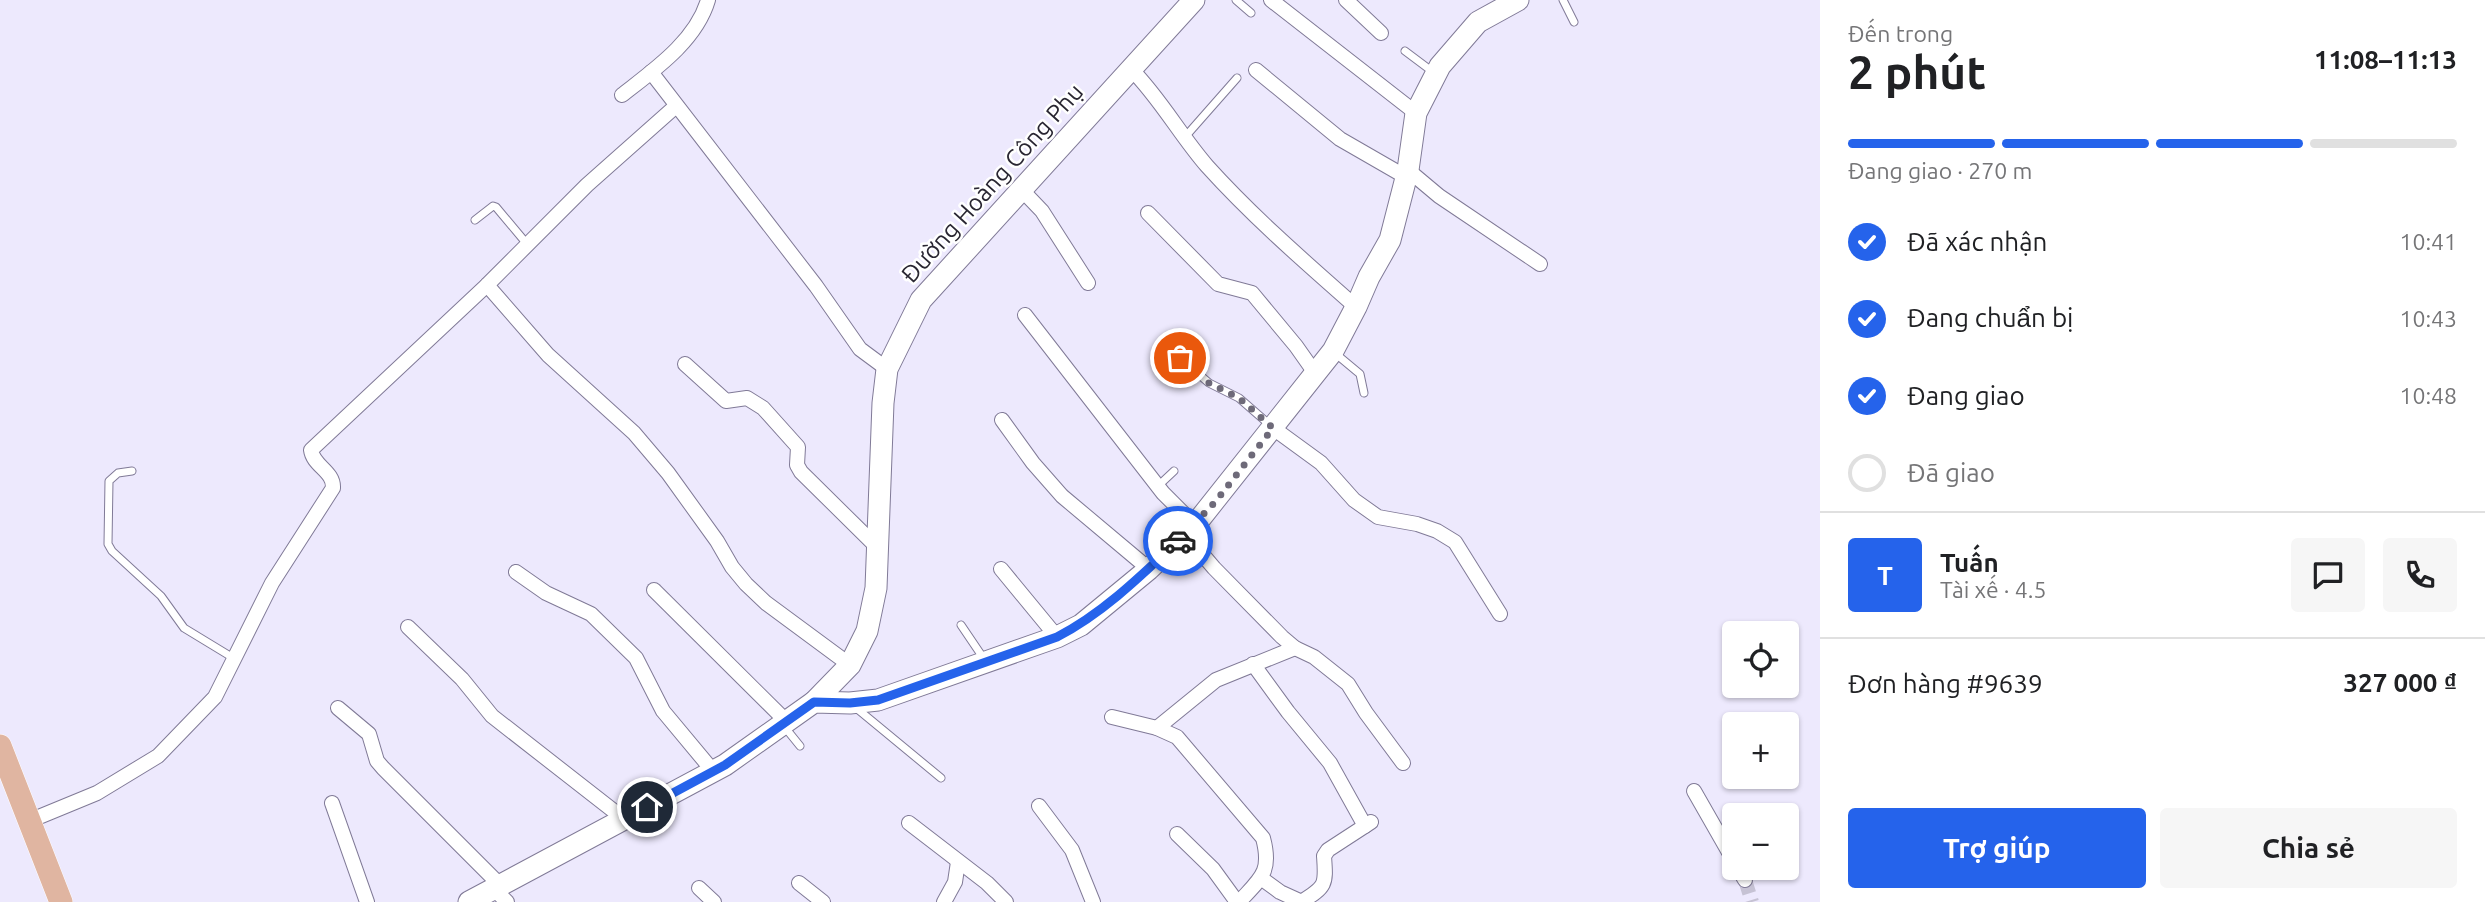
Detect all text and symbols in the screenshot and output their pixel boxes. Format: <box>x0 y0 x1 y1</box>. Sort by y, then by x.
text: Đến trong <box>1848 21 1953 46</box>
text: 11:08–11:13 <box>2314 45 2457 74</box>
text: 2 phút <box>1848 46 1986 98</box>
street label: Đường Hoàng Công Phụ <box>896 78 1088 288</box>
text: Đang giao · 270 m <box>1848 158 2032 183</box>
icon: check <box>1848 223 1886 261</box>
text: Đã xác nhận <box>1907 227 2047 256</box>
text: 10:41 <box>2399 229 2457 254</box>
icon: check <box>1848 300 1886 338</box>
text: Đang chuẩn bị <box>1907 303 2073 332</box>
text: 10:43 <box>2399 306 2457 331</box>
pin <box>1150 328 1210 388</box>
icon: bag <box>1161 339 1199 377</box>
icon: check <box>1848 377 1886 415</box>
text: Đang giao <box>1907 381 2025 410</box>
text: 10:48 <box>2399 383 2457 408</box>
text: Đã giao <box>1907 458 1995 487</box>
courier <box>1143 506 1213 576</box>
icon: car <box>1159 522 1197 560</box>
button: chat <box>2291 538 2365 612</box>
button: phone <box>2383 538 2457 612</box>
text: Tuấn <box>1940 548 1999 577</box>
text: T <box>1877 561 1893 590</box>
text: Tài xế · 4.5 <box>1940 577 2046 602</box>
map controls <box>1722 621 1799 880</box>
button: locate <box>1722 621 1799 698</box>
text: 327 000 ₫ <box>2343 668 2457 697</box>
text: Đơn hàng #9639 <box>1848 669 2043 698</box>
button: + <box>1722 712 1799 789</box>
pin <box>617 777 677 837</box>
icon: home <box>628 788 666 826</box>
button: − <box>1722 803 1799 880</box>
button: Trợ giúp <box>1848 808 2146 888</box>
button: Chia sẻ <box>2160 808 2457 888</box>

